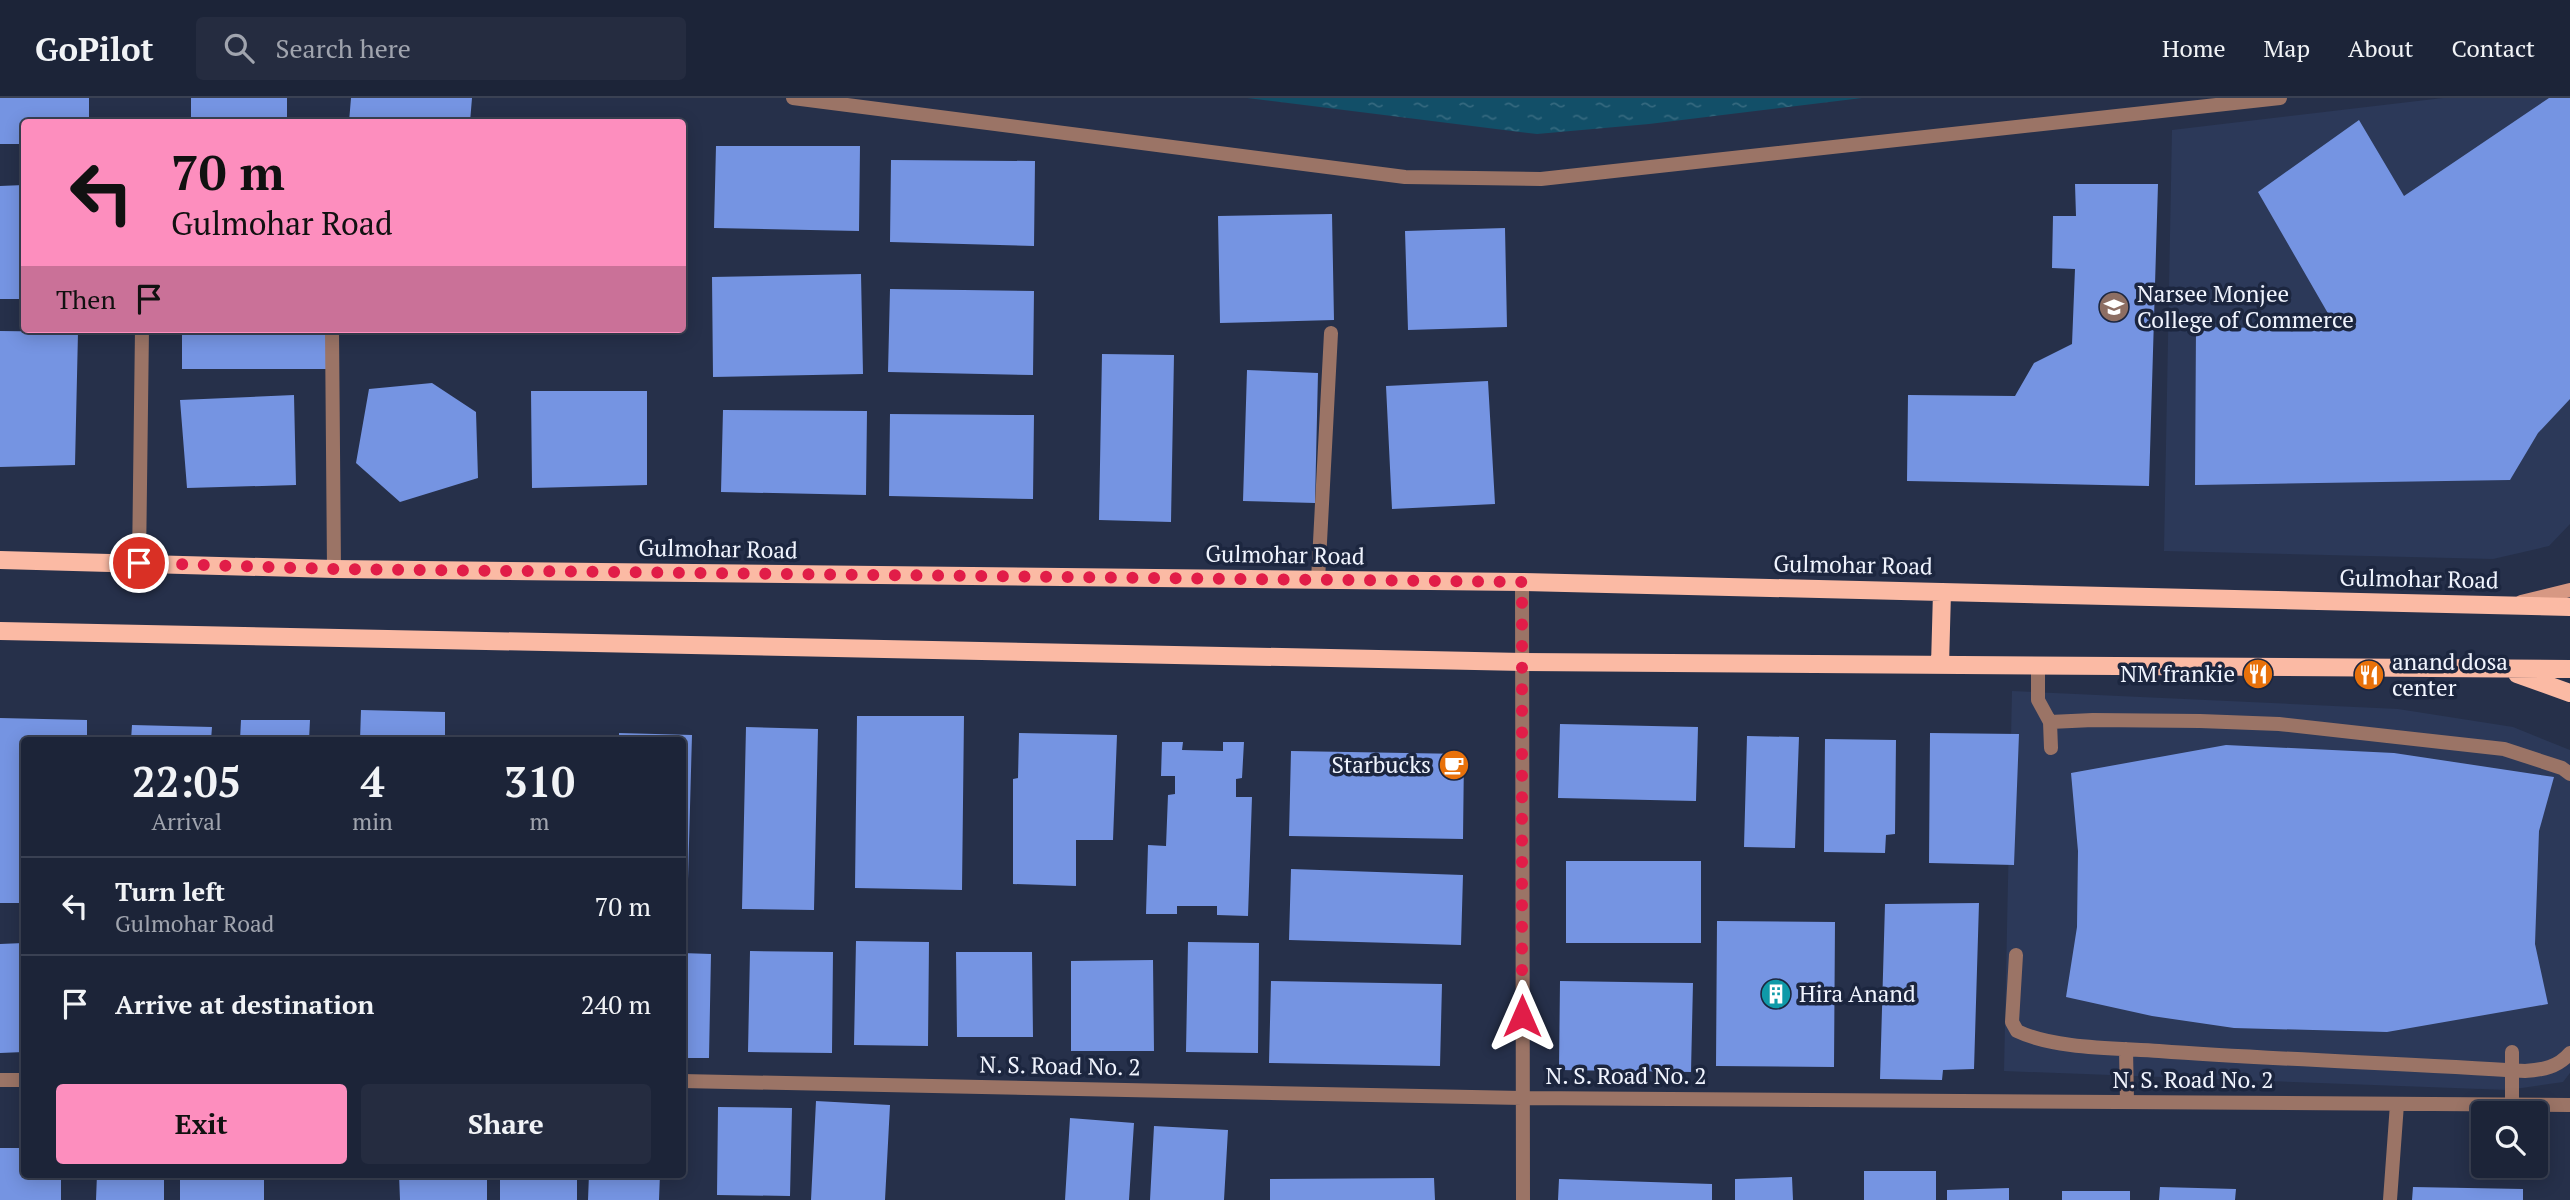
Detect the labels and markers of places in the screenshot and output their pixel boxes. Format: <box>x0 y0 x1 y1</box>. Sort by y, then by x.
place label: Narsee Monjee College of Commerce <box>2137 278 2354 335</box>
school or university icon: Narsee Monjee College of Commerce <box>2097 290 2131 324</box>
pin <box>109 533 169 593</box>
place label: anand dosa center <box>2392 646 2508 703</box>
restaurant icon: NM frankie <box>2241 657 2275 691</box>
place label: NM frankie <box>2120 658 2235 689</box>
restaurant icon: anand dosa center <box>2352 658 2386 692</box>
cafe icon: Starbucks <box>1437 748 1471 782</box>
place label: Starbucks <box>1331 749 1431 780</box>
building icon: Hira Anand <box>1759 977 1793 1011</box>
place label: Hira Anand <box>1799 978 1916 1009</box>

